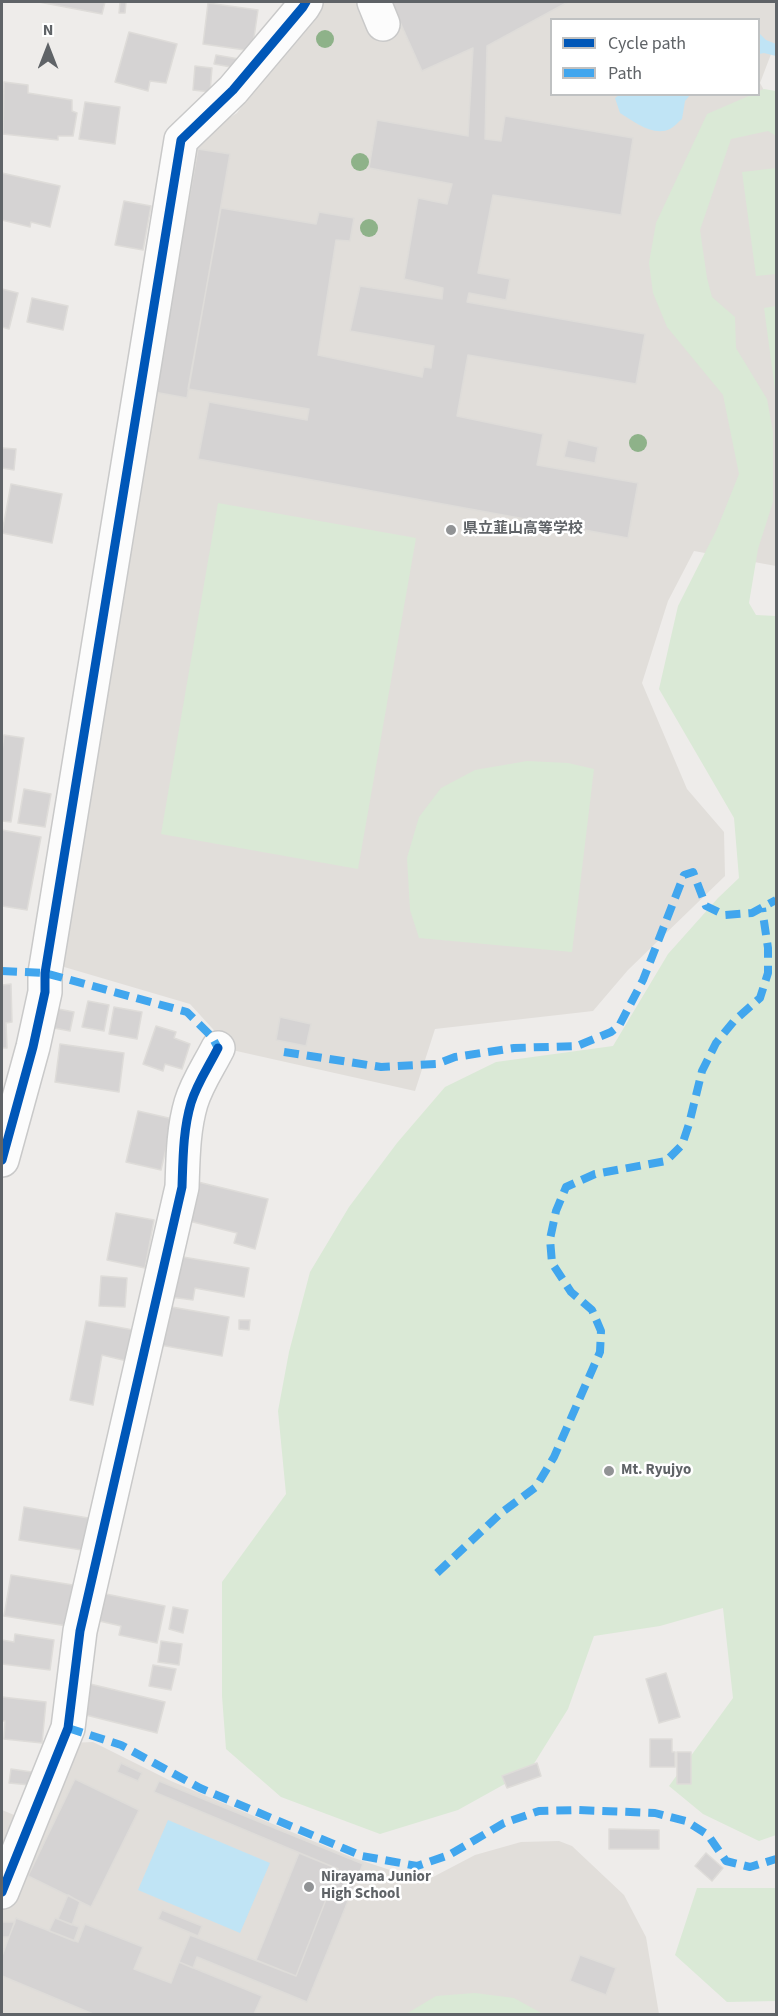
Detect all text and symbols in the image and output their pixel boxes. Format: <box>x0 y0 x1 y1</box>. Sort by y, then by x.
north arrow <box>18 18 78 78</box>
legend <box>550 18 760 96</box>
text: N <box>43 19 53 41</box>
text: Cycle path <box>608 31 686 56</box>
text: Path <box>608 61 642 86</box>
place label: 県立韮山高等学校 <box>463 521 583 539</box>
marker: 県立韮山高等学校 <box>444 523 458 537</box>
place label: Mt. Ryujyo <box>621 1462 691 1480</box>
marker: Mt. Ryujyo <box>602 1464 616 1478</box>
place label: Nirayama Junior High School <box>321 1869 431 1904</box>
marker: Nirayama Junior High School <box>302 1880 316 1894</box>

